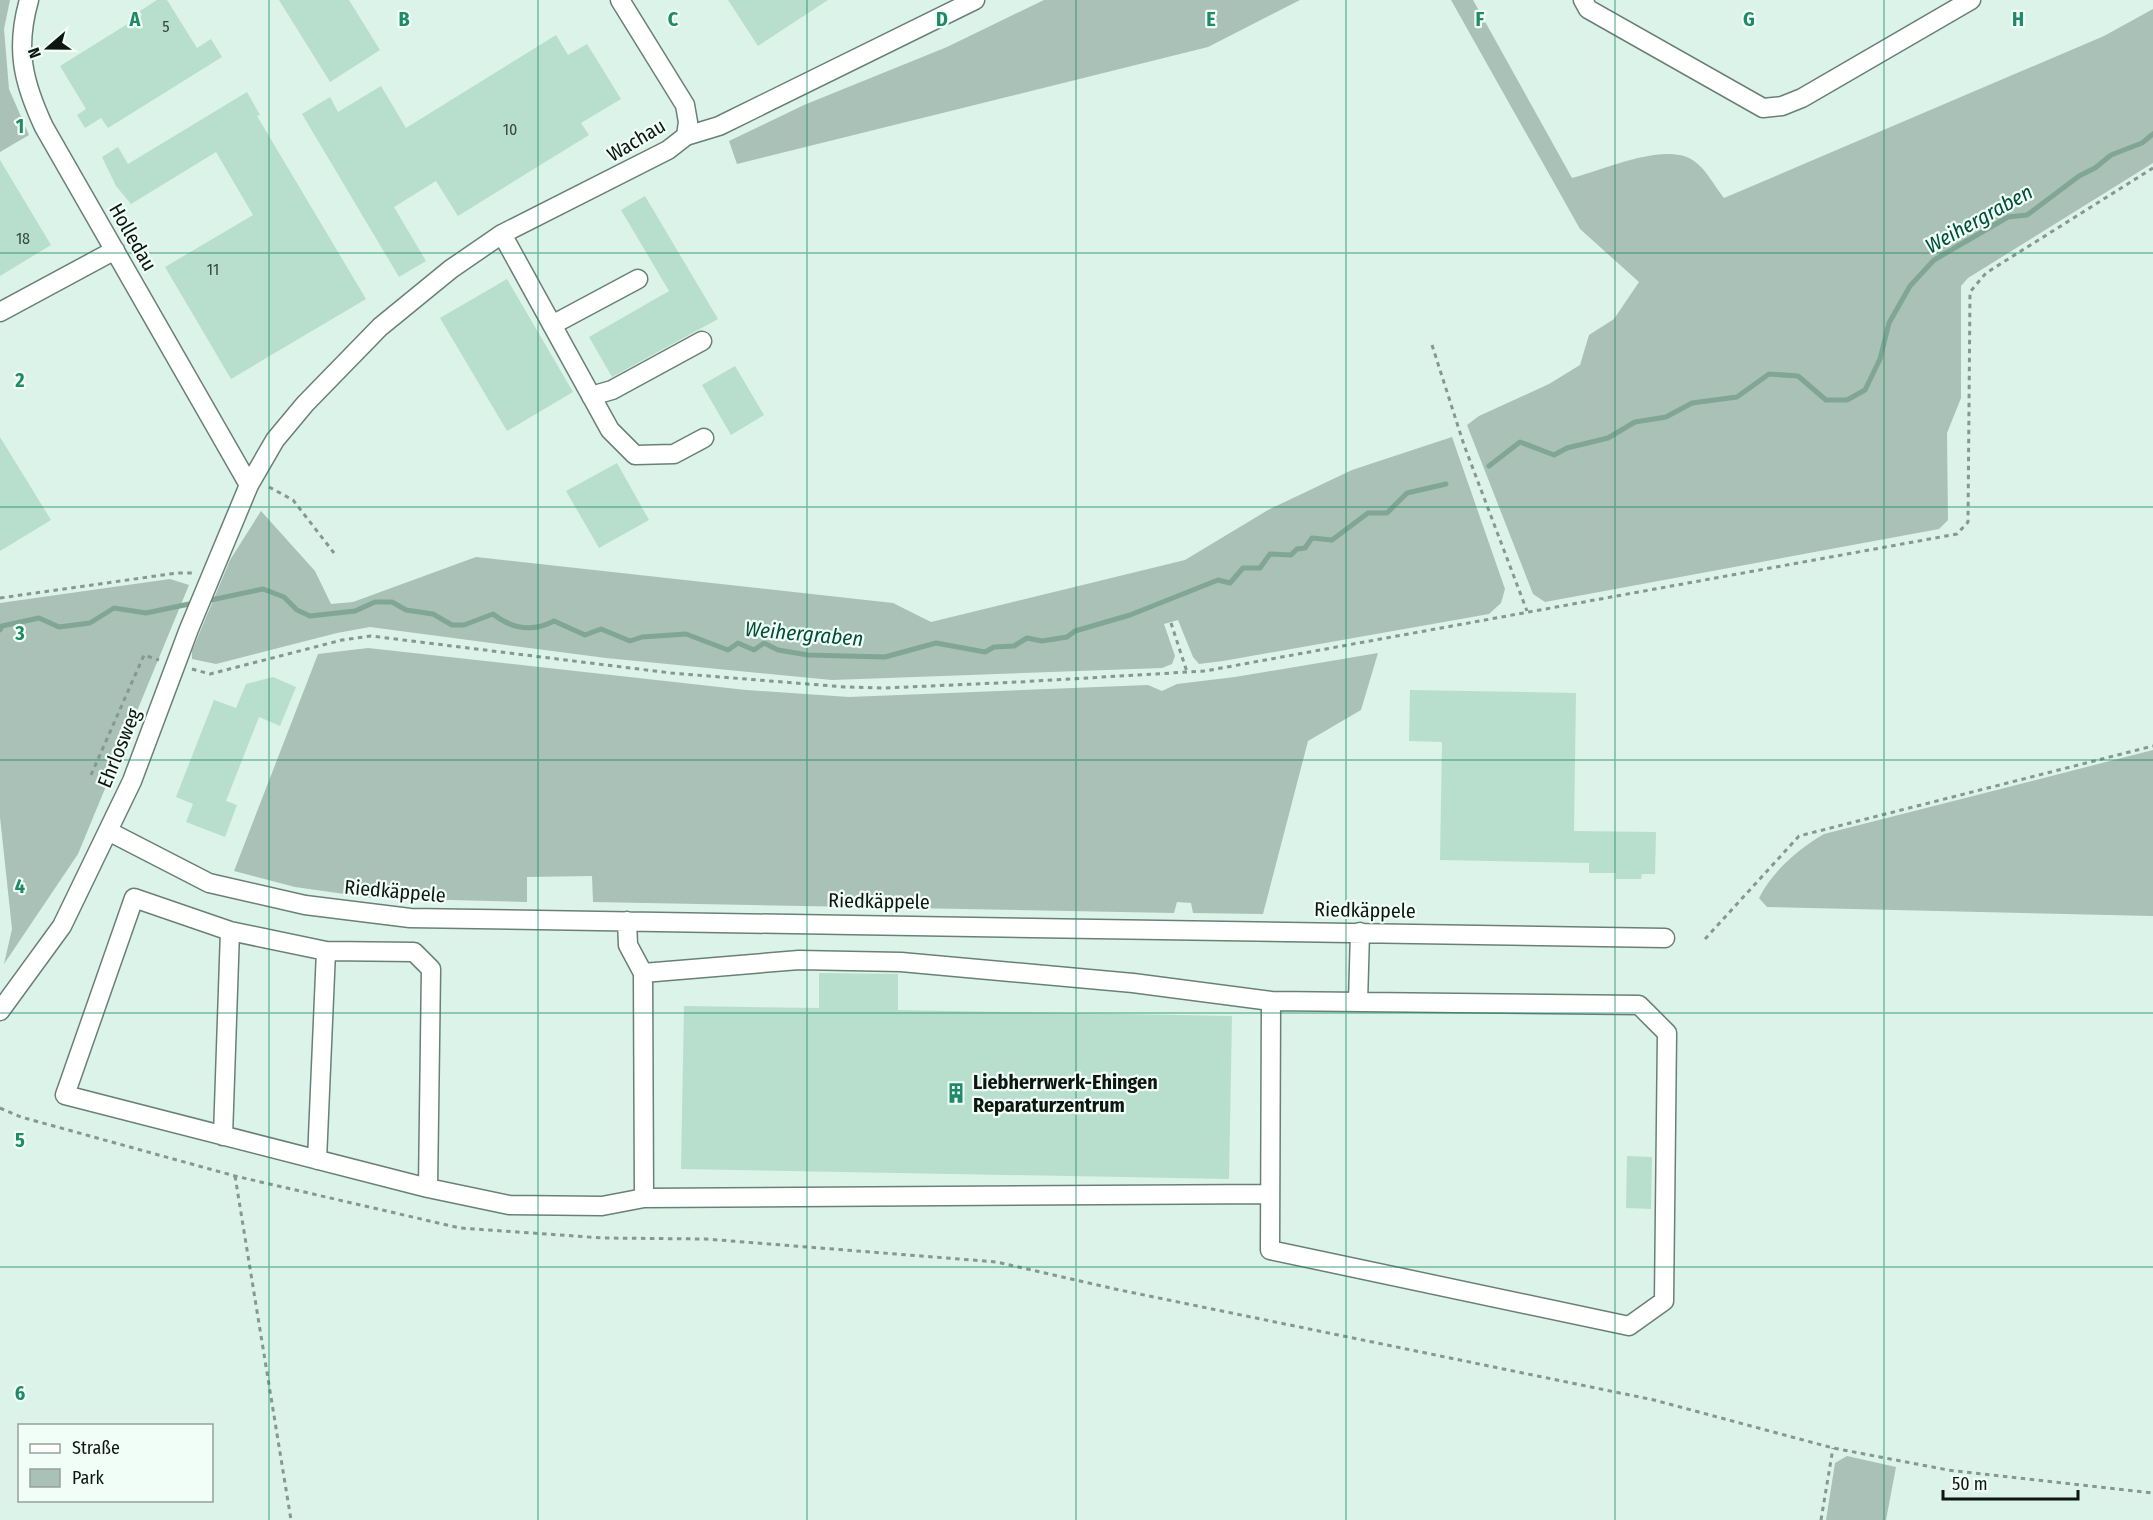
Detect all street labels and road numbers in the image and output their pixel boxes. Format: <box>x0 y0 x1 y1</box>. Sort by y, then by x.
street label: Wachau <box>603 113 669 167</box>
street label: Holledau <box>104 199 162 275</box>
street label: Ehrlosweg <box>92 704 146 791</box>
street label: Riedkäppele <box>343 875 447 907</box>
street label: Riedkäppele <box>828 888 930 914</box>
street label: Riedkäppele <box>1314 897 1416 923</box>

